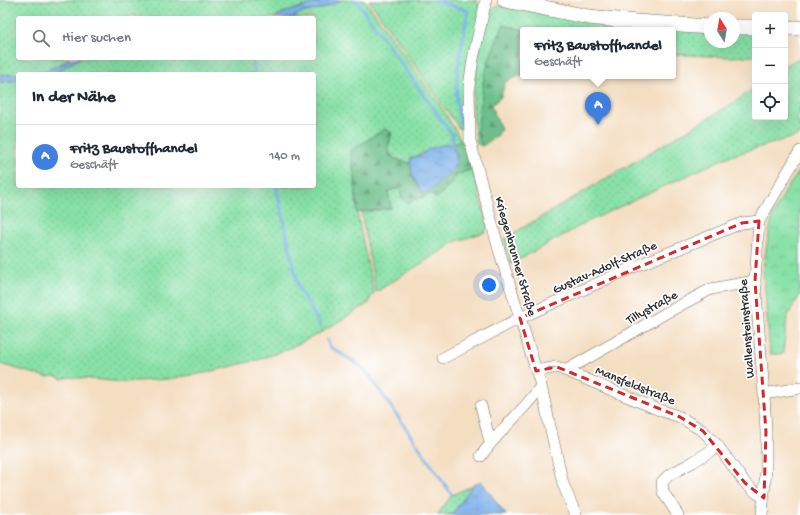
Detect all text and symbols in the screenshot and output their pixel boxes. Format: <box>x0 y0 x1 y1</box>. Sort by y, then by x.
north arrow <box>704 12 740 48</box>
map controls <box>752 12 788 120</box>
button: + <box>752 12 788 48</box>
search box <box>16 16 316 60</box>
icon: search <box>30 27 52 49</box>
popup <box>520 27 676 79</box>
text: Hier suchen <box>62 29 131 47</box>
text: Fritz Baustoffhandel <box>534 37 662 55</box>
button: − <box>752 48 788 84</box>
text: Geschäft <box>534 55 582 70</box>
button: locate <box>752 84 788 120</box>
text: In der Nähe <box>32 88 115 108</box>
pin: A <box>585 92 611 125</box>
text: Fritz Baustoffhandel <box>70 140 198 158</box>
text: A <box>41 149 49 164</box>
text: 140 m <box>269 149 300 164</box>
text: Geschäft <box>70 158 118 173</box>
street label: Kriegenbrunner Straße <box>490 195 539 318</box>
street label: Gustav-Adolf-Straße <box>551 239 660 298</box>
your location <box>479 275 499 295</box>
street label: Wallensteinstraße <box>737 279 758 379</box>
street label: Tillystraße <box>623 288 681 329</box>
street label: Mansfeldstraße <box>593 363 677 409</box>
one-way arrow <box>545 366 558 372</box>

